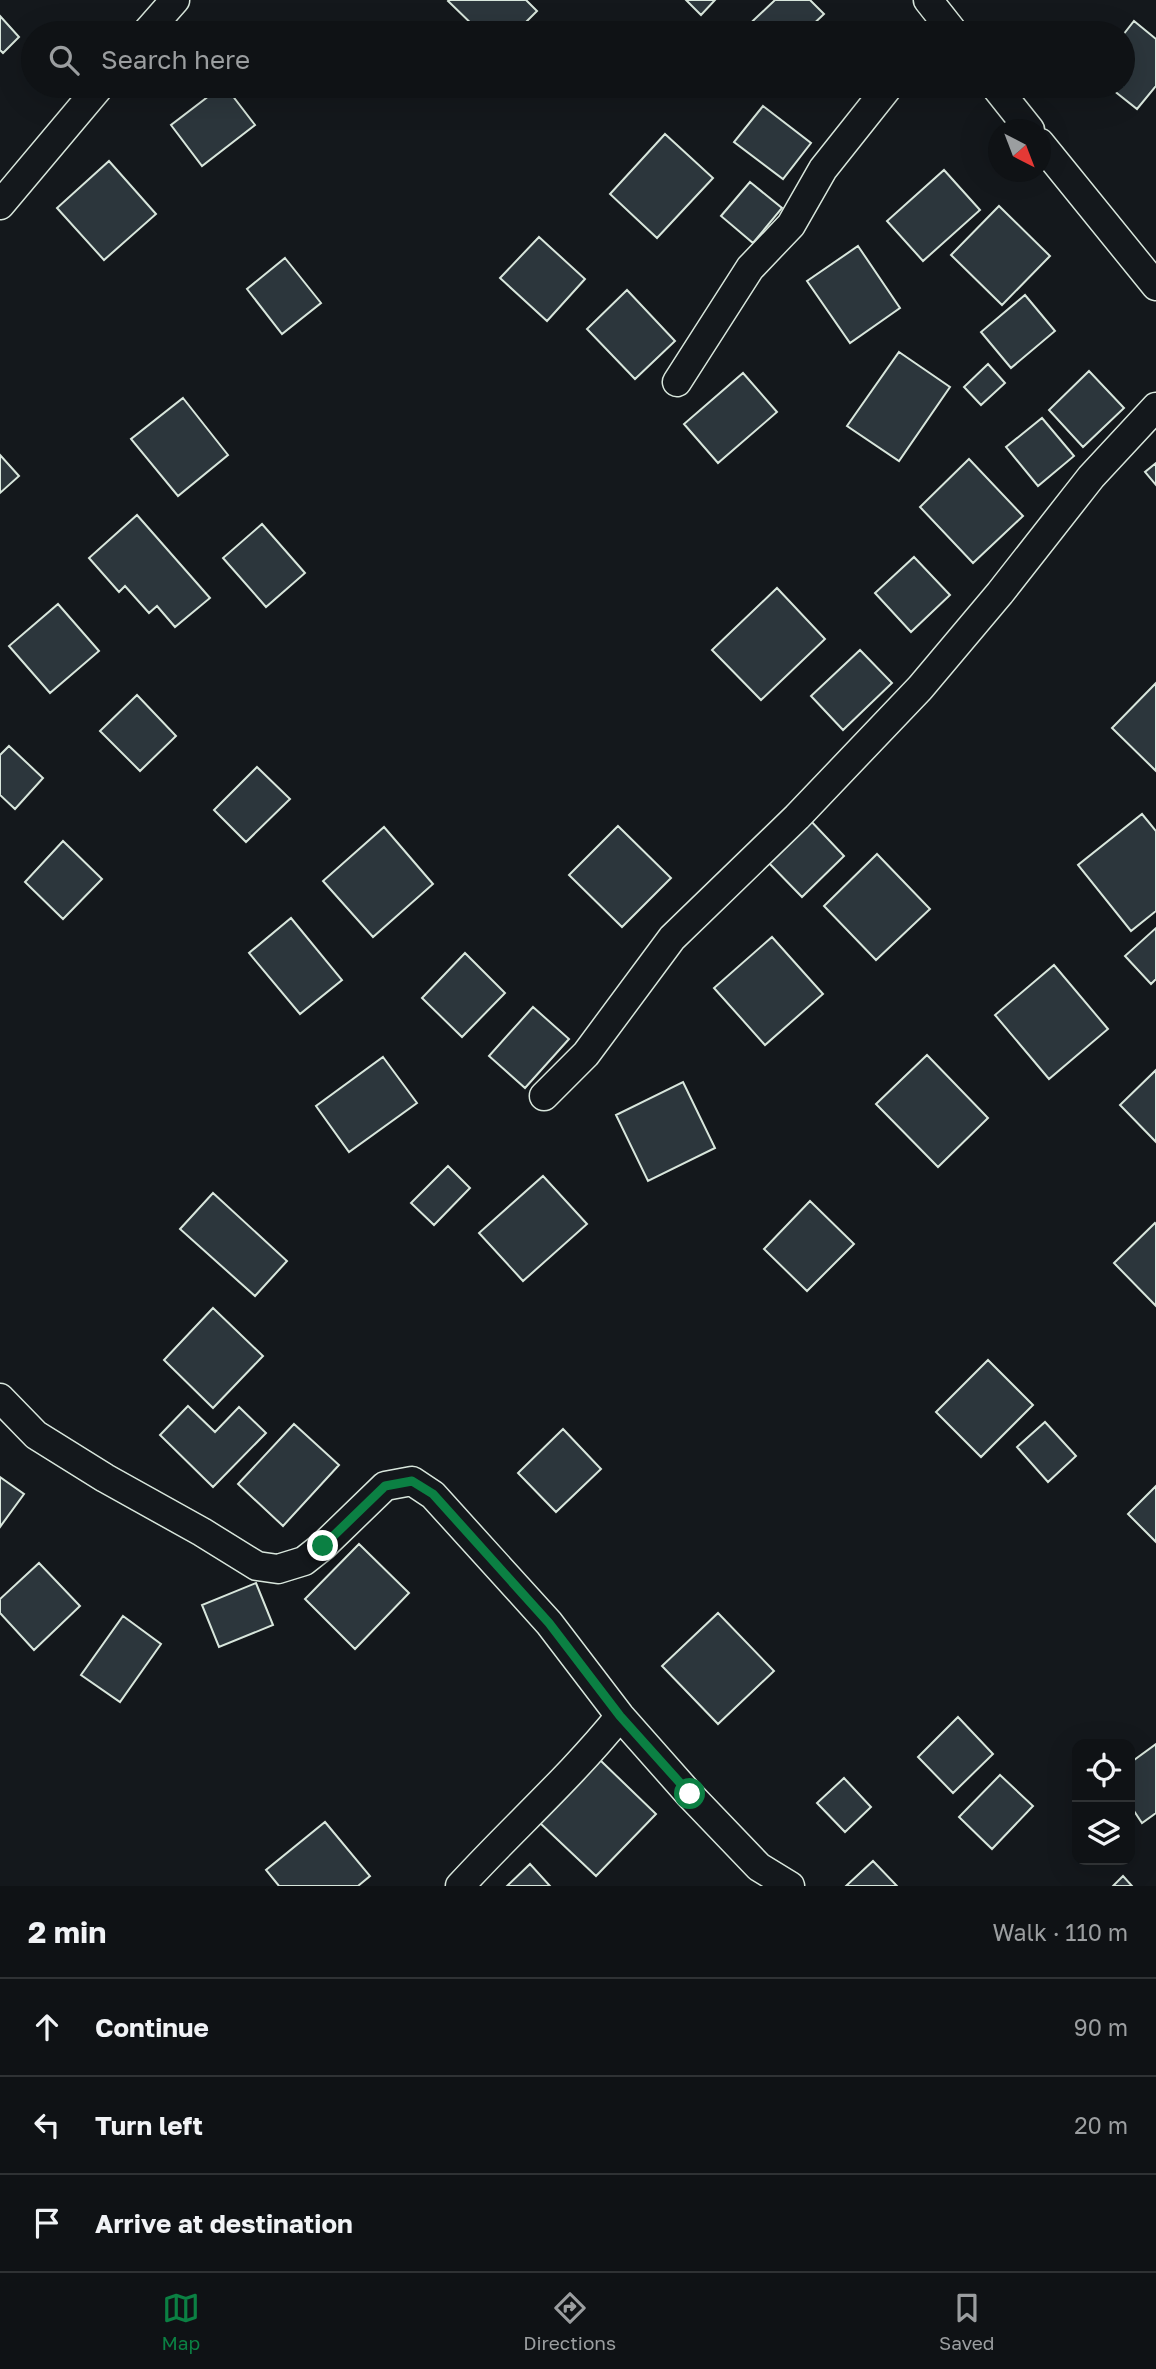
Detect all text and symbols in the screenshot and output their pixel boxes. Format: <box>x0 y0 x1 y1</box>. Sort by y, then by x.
search box <box>21 21 1135 98</box>
icon: search <box>45 41 83 79</box>
text: Search here <box>101 44 250 75</box>
north arrow <box>988 119 1051 182</box>
route end <box>307 1530 338 1561</box>
map controls <box>1072 1739 1135 1865</box>
button: locate <box>1072 1739 1135 1802</box>
route start <box>674 1778 705 1809</box>
button: layers <box>1072 1802 1135 1865</box>
text: 2 min <box>28 1914 106 1950</box>
text: Walk · 110 m <box>992 1918 1128 1946</box>
icon: ahead <box>28 2008 66 2046</box>
text: Continue <box>95 2012 209 2043</box>
text: 90 m <box>1074 2013 1128 2041</box>
icon: left <box>28 2106 66 2144</box>
text: Turn left <box>95 2110 203 2141</box>
text: 20 m <box>1074 2111 1128 2139</box>
icon: arrive <box>28 2204 66 2242</box>
text: Arrive at destination <box>95 2208 353 2239</box>
tab: Map <box>161 2289 200 2354</box>
tab: Directions <box>523 2289 616 2354</box>
tab: Saved <box>939 2289 995 2354</box>

